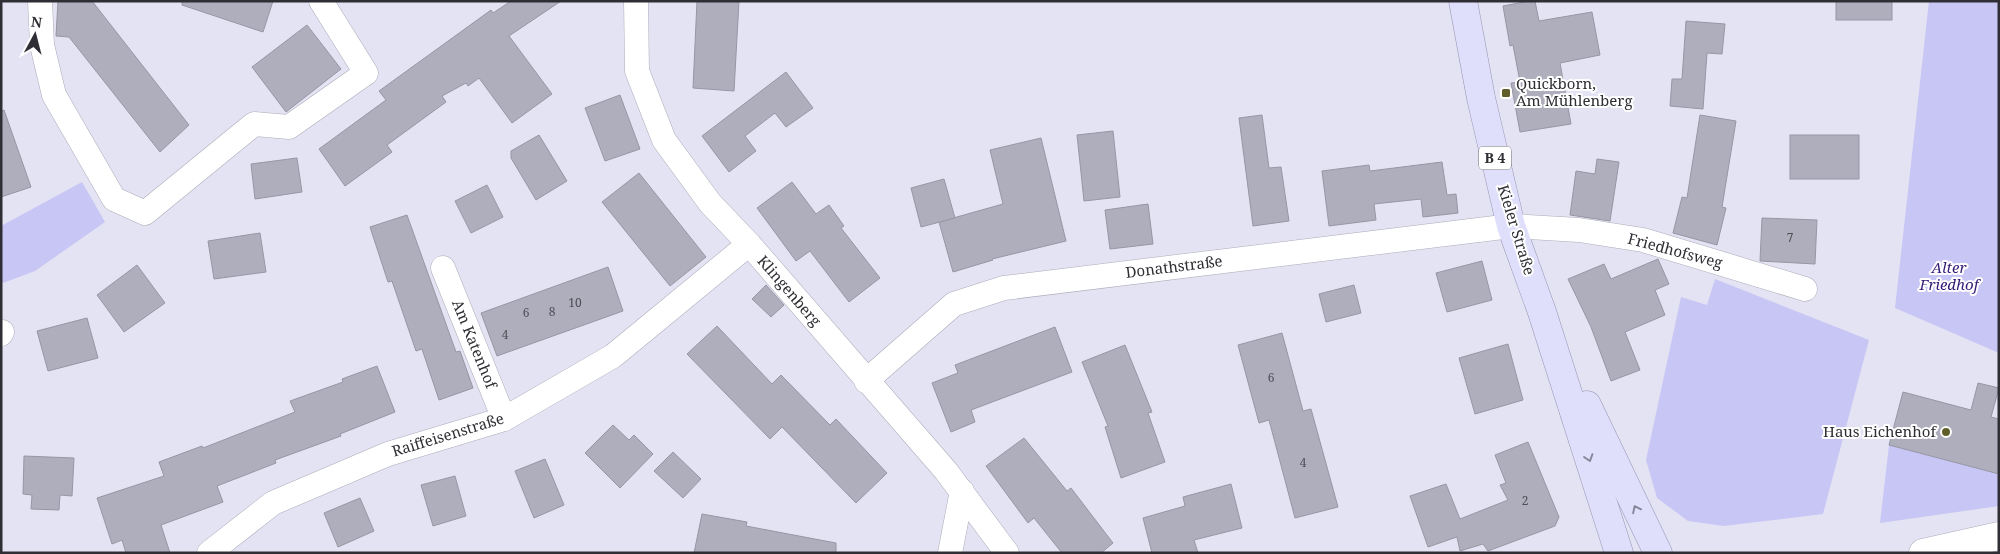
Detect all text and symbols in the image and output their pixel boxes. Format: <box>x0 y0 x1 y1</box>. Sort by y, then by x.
north arrow <box>10 10 60 60</box>
text: N <box>30 11 43 32</box>
place label: Quickborn, Am Mühlenberg <box>1516 73 1633 110</box>
marker: Quickborn, Am Mühlenberg <box>1500 87 1512 99</box>
road number: B 4 <box>1479 146 1511 170</box>
street label: Kieler Straße <box>1494 182 1540 277</box>
street label: Friedhofsweg <box>1626 228 1725 272</box>
house number: 7 <box>1787 229 1794 246</box>
street label: Donathstraße <box>1124 250 1223 282</box>
street label: Klingenberg <box>753 251 826 330</box>
park label: Alter Friedhof <box>1919 257 1982 294</box>
house number: 10 <box>568 294 582 311</box>
street label: Am Katenhof <box>448 296 502 392</box>
house number: 8 <box>549 303 556 320</box>
house number: 6 <box>523 304 530 321</box>
house number: 4 <box>502 326 509 343</box>
house number: 6 <box>1268 369 1275 386</box>
street label: Raiffeisenstraße <box>389 408 506 461</box>
place label: Haus Eichenhof <box>1823 421 1937 441</box>
marker: Haus Eichenhof <box>1940 426 1952 438</box>
one-way arrow <box>1583 453 1593 462</box>
house number: 4 <box>1300 454 1307 471</box>
house number: 2 <box>1522 492 1528 509</box>
one-way arrow <box>1632 505 1643 514</box>

